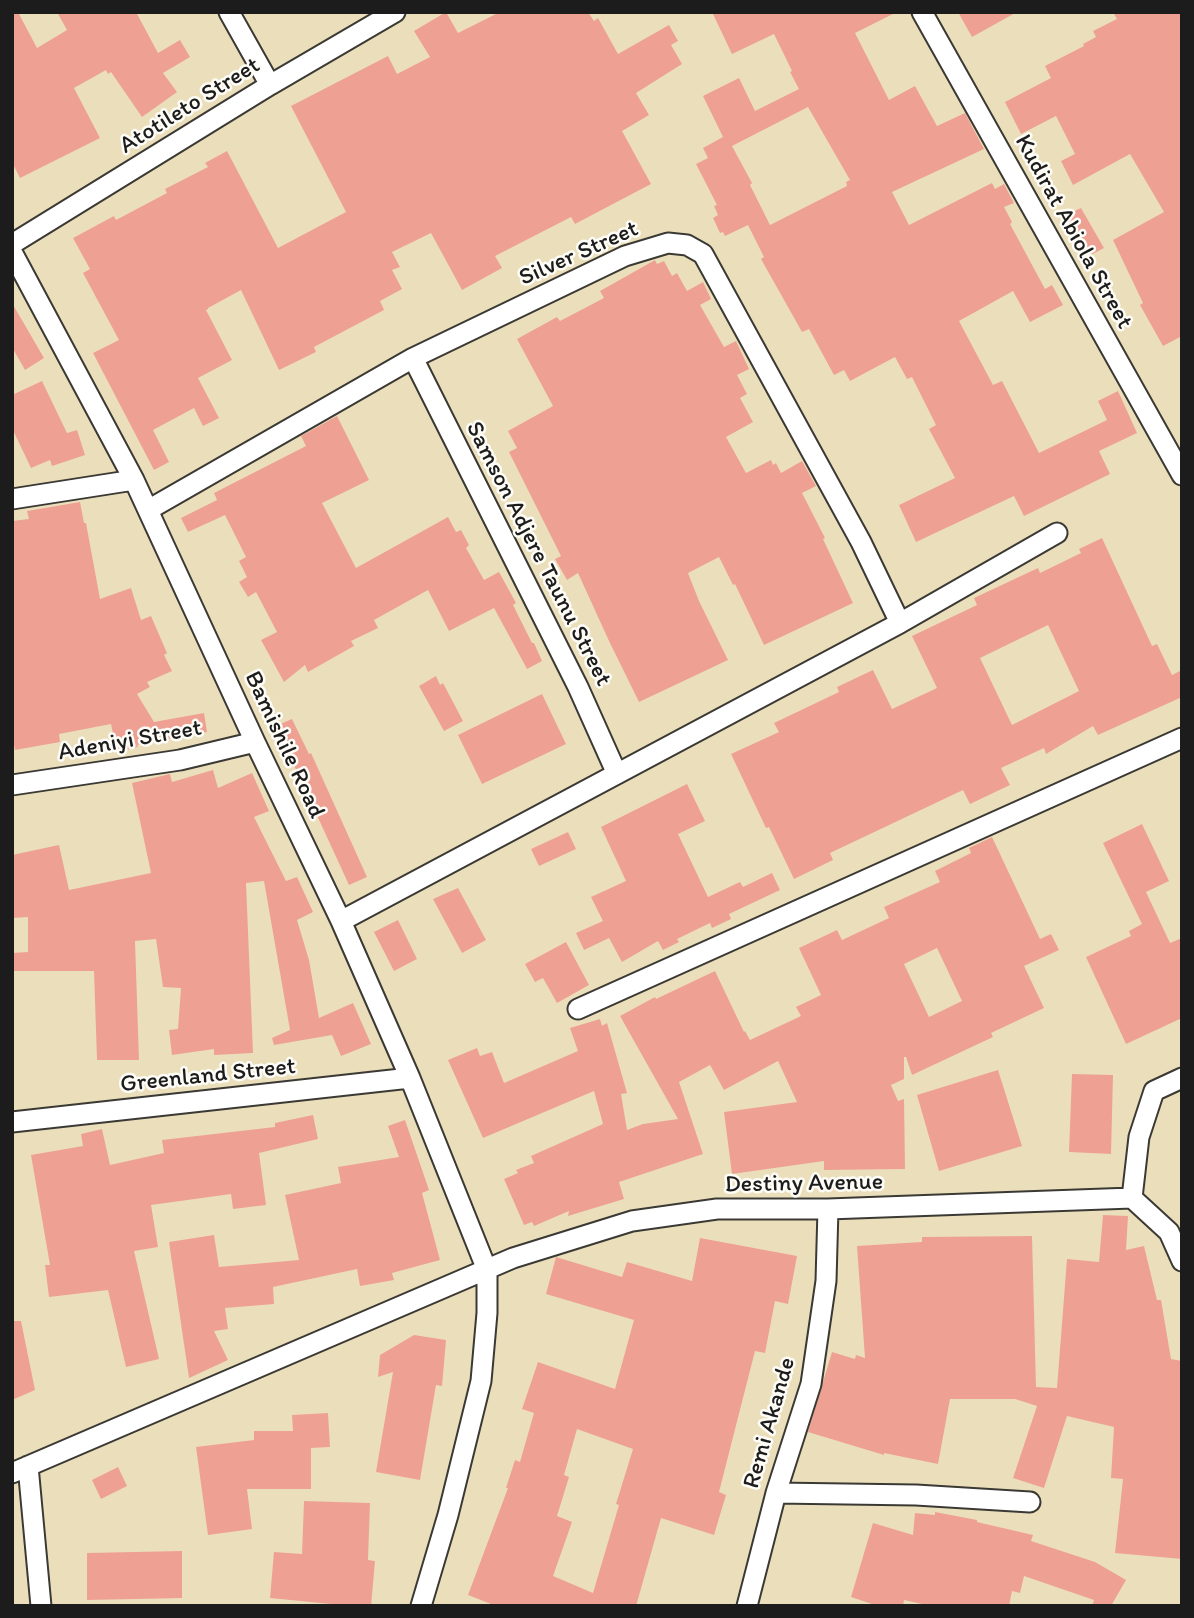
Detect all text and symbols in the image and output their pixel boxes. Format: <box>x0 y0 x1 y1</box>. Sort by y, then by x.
street label: Atotileto Street <box>114 51 266 161</box>
street label: Kudirat Abiola Street <box>1008 130 1138 334</box>
street label: Silver Street <box>515 215 643 293</box>
street label: Samson Adjere Taunu Street <box>459 417 617 691</box>
street label: Bamishile Road <box>237 667 331 823</box>
street label: Adeniyi Street <box>56 714 204 768</box>
street label: Greenland Street <box>119 1052 297 1100</box>
street label: Destiny Avenue <box>725 1168 883 1200</box>
street label: Remi Akande <box>738 1354 802 1492</box>

